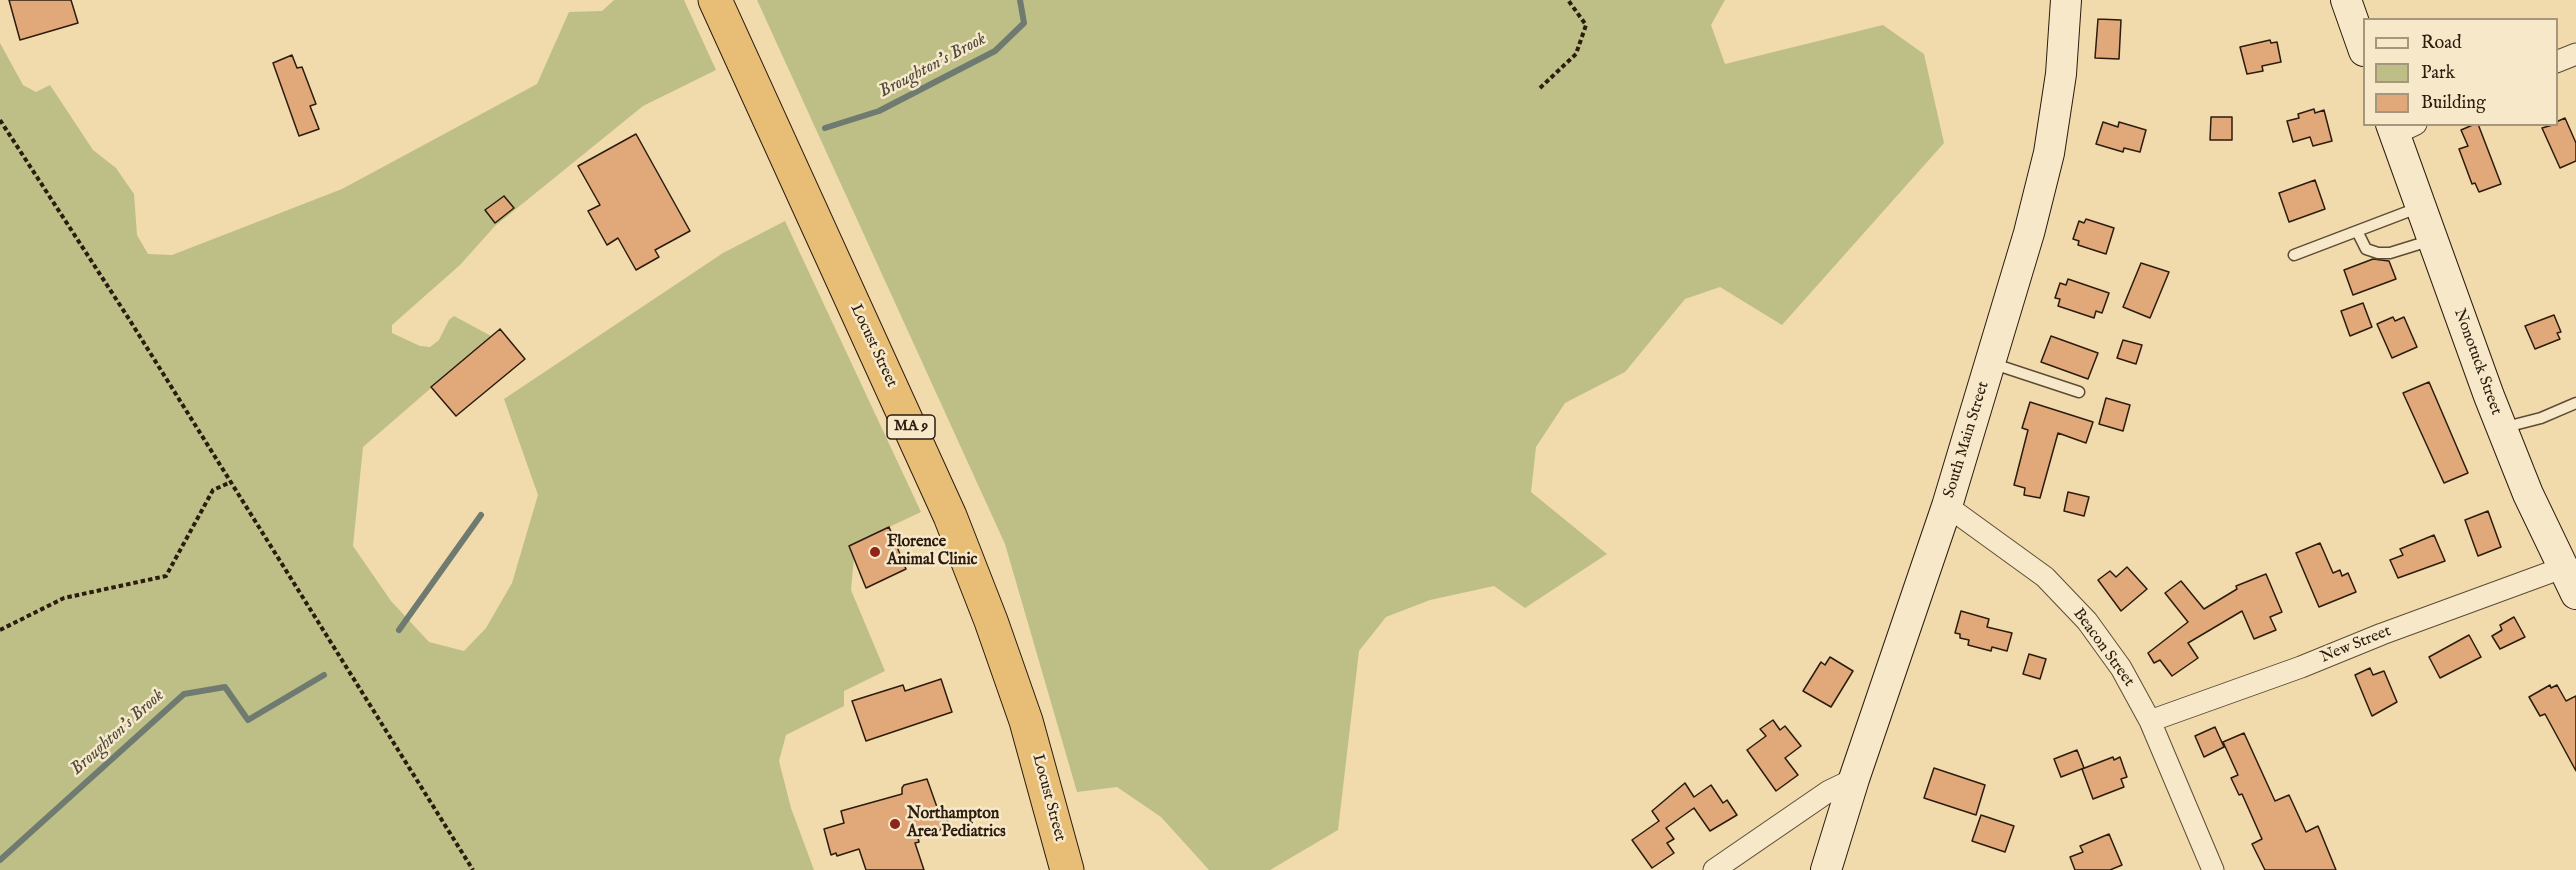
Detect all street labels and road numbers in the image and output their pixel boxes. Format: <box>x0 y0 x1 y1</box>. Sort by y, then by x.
street label: Locust Street <box>845 301 901 391</box>
street label: Nonotuck Street <box>2449 306 2505 418</box>
street label: South Main Street <box>1940 380 1994 500</box>
road number: MA 9 <box>887 415 935 439</box>
street label: Beacon Street <box>2068 605 2138 691</box>
street label: New Street <box>2318 622 2394 668</box>
street label: Locust Street <box>1027 752 1069 844</box>

